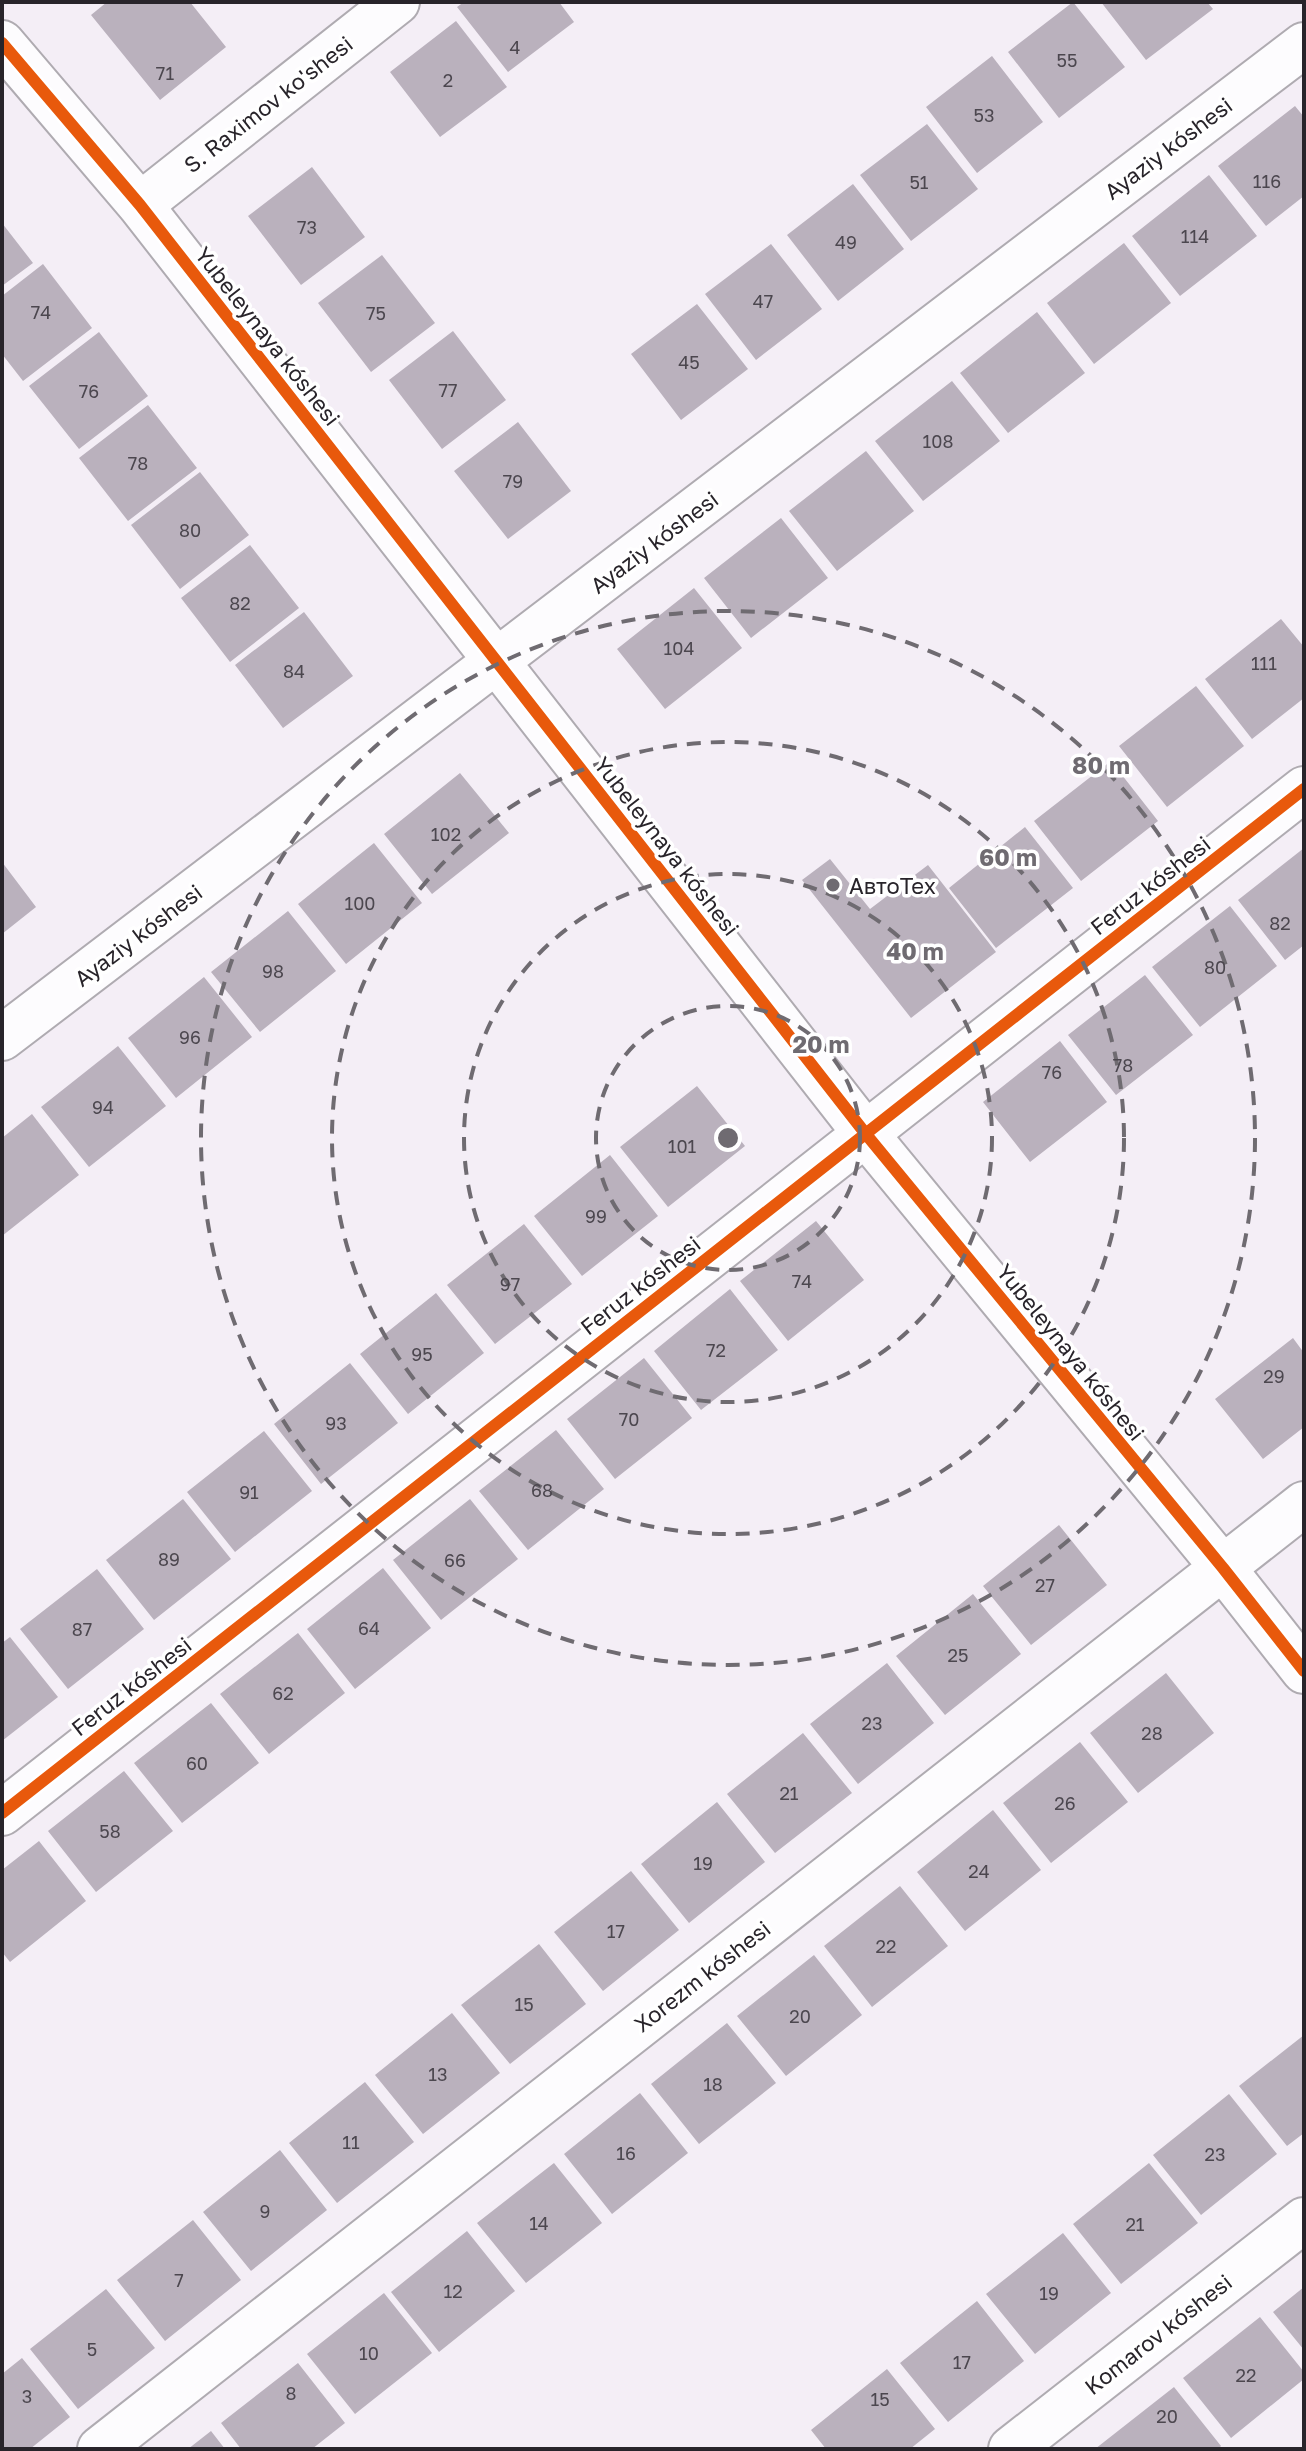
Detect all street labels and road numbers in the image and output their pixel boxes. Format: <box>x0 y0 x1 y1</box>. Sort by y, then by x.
street label: S. Raximov ko'shesi <box>178 30 358 178</box>
street label: Ayaziy kóshesi <box>1099 91 1237 205</box>
street label: Yubeleynaya kóshesi <box>190 241 346 431</box>
street label: Ayaziy kóshesi <box>585 485 723 599</box>
street label: Yubeleynaya kóshesi <box>589 751 745 941</box>
street label: Feruz kóshesi <box>1085 830 1215 940</box>
street label: Ayaziy kóshesi <box>69 878 207 992</box>
street label: Feruz kóshesi <box>575 1230 705 1340</box>
street label: Yubeleynaya kóshesi <box>991 1258 1151 1446</box>
street label: Feruz kóshesi <box>66 1631 196 1741</box>
street label: Xorezm kóshesi <box>629 1914 775 2038</box>
street label: Komarov kóshesi <box>1079 2268 1237 2400</box>

